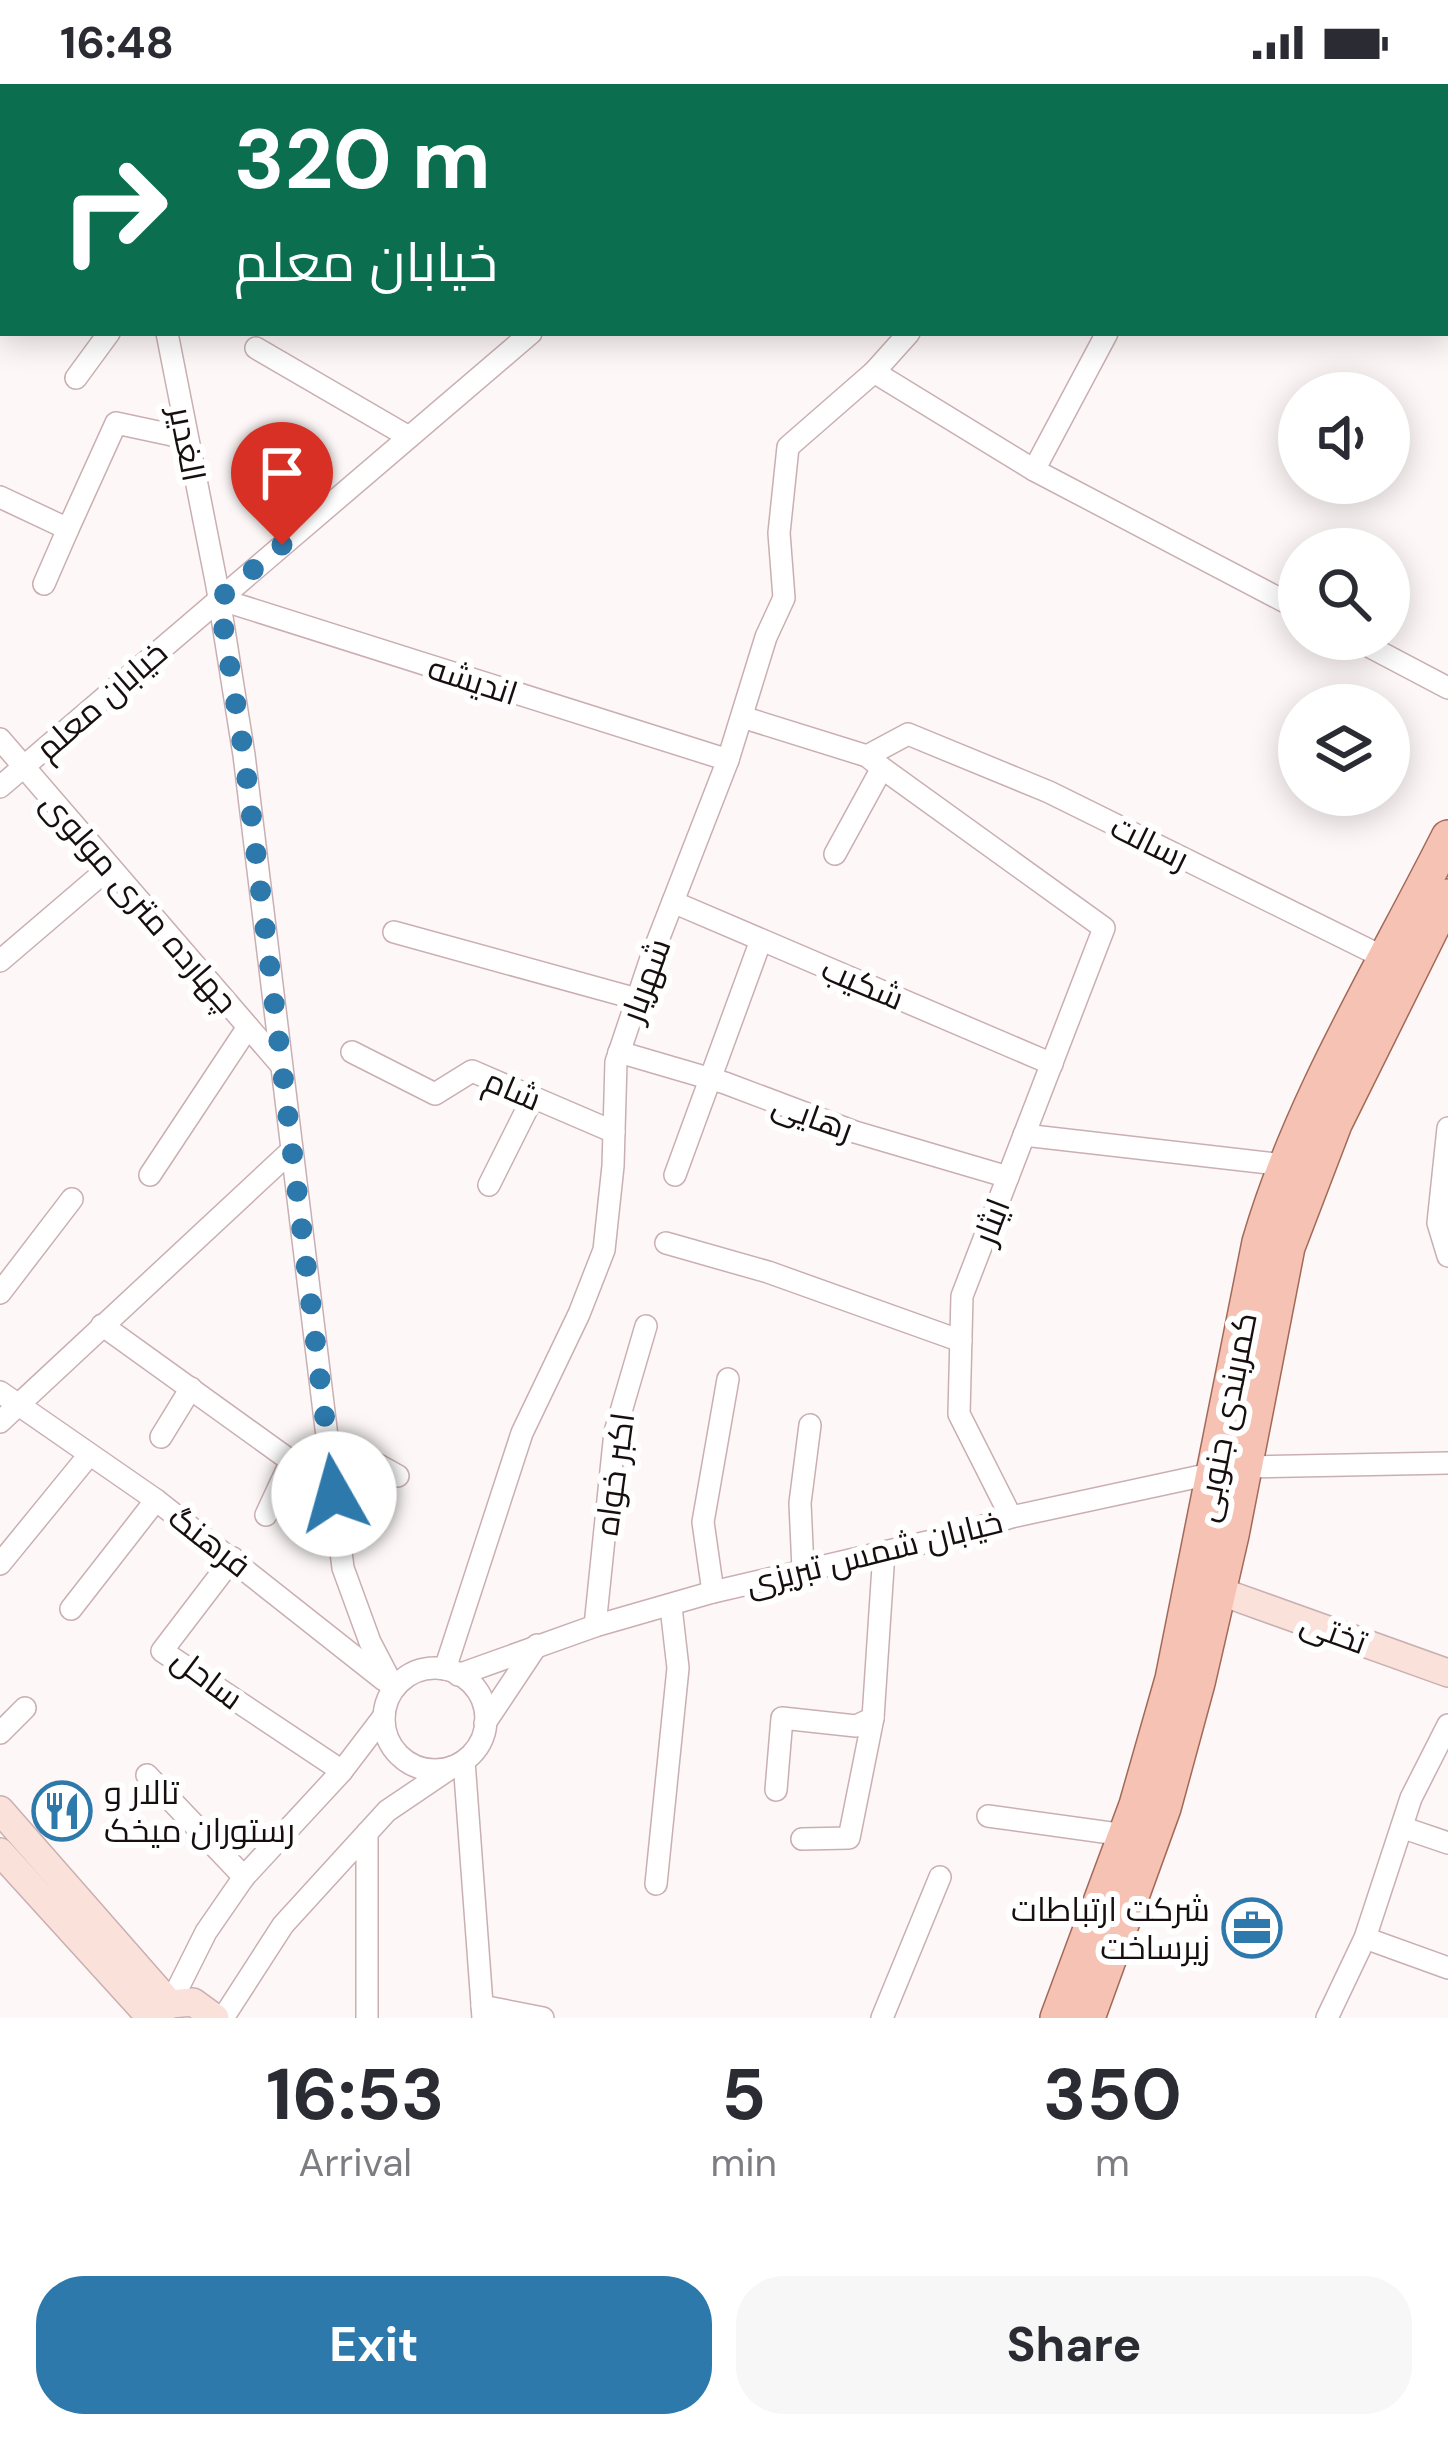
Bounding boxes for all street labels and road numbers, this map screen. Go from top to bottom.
street label: الغدیر [159,401,216,485]
street label: خیابان معلم [26,631,177,770]
street label: اندیشه [423,646,523,715]
street label: چهارده متری مولوی [32,783,248,1022]
street label: رسالت [1104,805,1196,880]
street label: شهریار [610,932,680,1030]
street label: شکیب [815,947,911,1020]
street label: شام [477,1058,548,1121]
street label: رهایی [767,1082,859,1151]
street label: ایثار [962,1192,1020,1252]
street label: کمربندی جنوبی [1184,1309,1267,1525]
street label: اکبر خواه [585,1410,644,1538]
street label: فرهنگ [160,1496,260,1587]
street label: خیابان شمس تبریزی [741,1500,1007,1605]
street label: تختی [1295,1601,1373,1664]
street label: ساحل [163,1638,252,1719]

